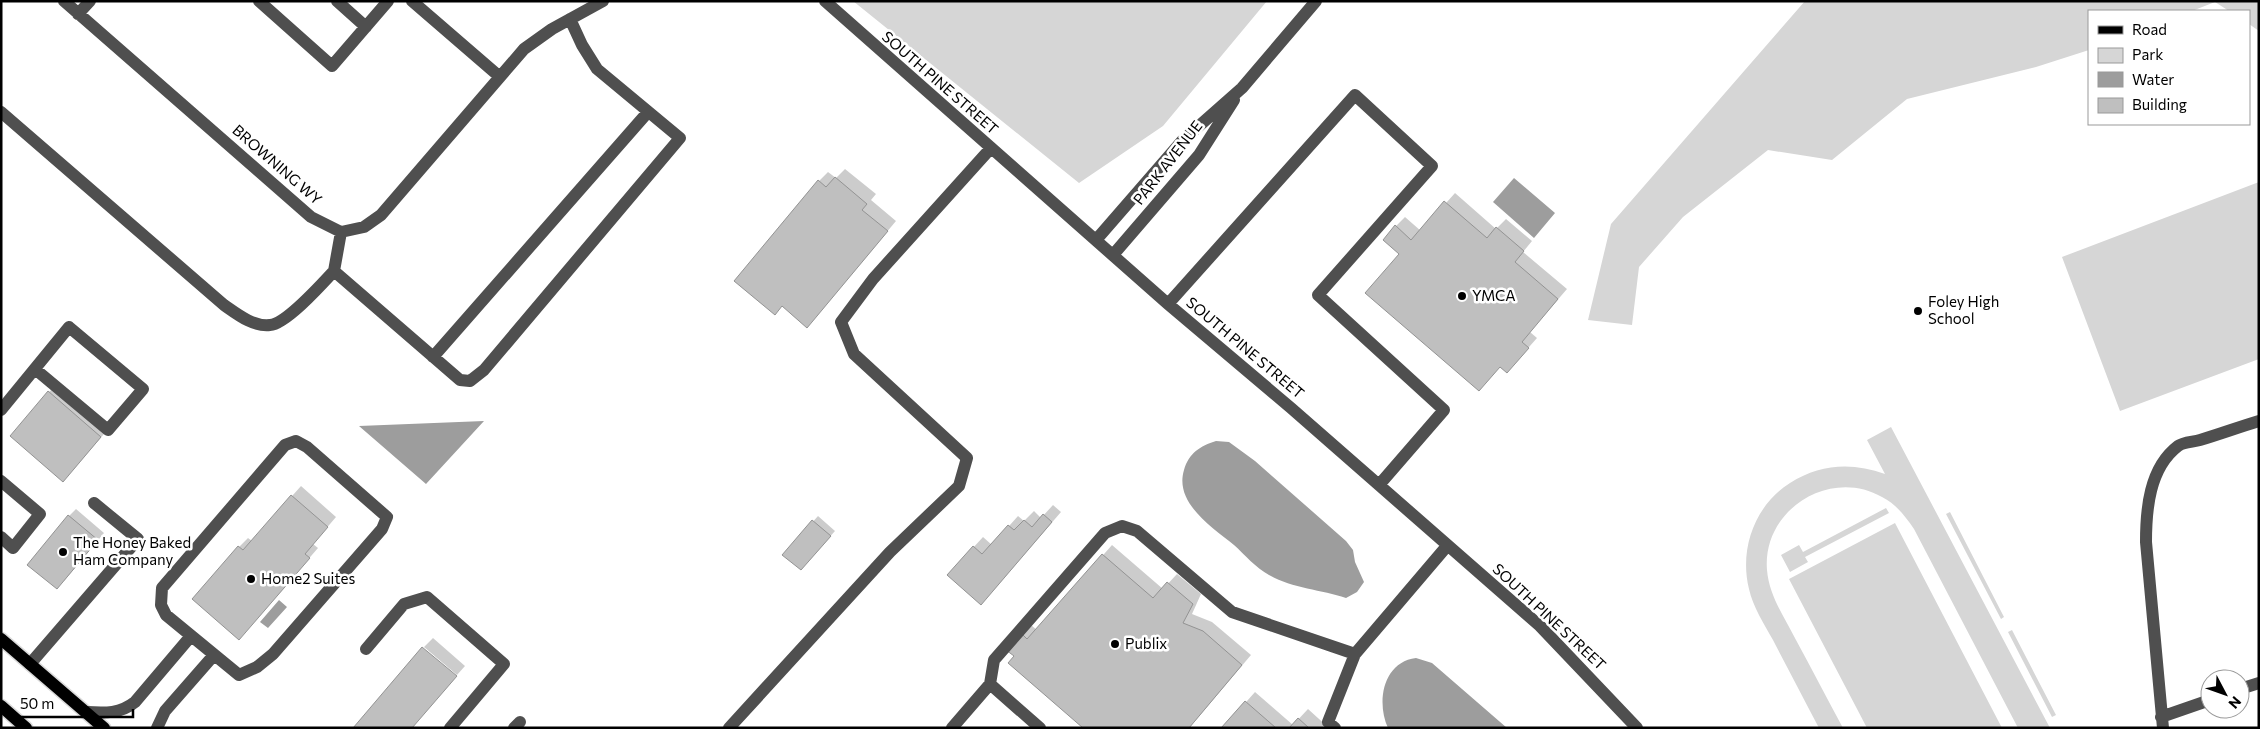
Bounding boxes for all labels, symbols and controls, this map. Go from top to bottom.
legend [2088,10,2250,125]
text: Road [2132,20,2167,38]
street label: SOUTH PINE STREET [879,27,1003,138]
text: Park [2132,45,2163,63]
text: Water [2132,70,2174,88]
text: Building [2132,95,2187,113]
street label: PARK AVENUE [1129,117,1206,208]
street label: BROWNING WY [229,121,326,208]
place label: YMCA [1472,286,1516,304]
marker: YMCA [1456,290,1468,302]
place label: Foley High School [1928,292,1999,327]
street label: SOUTH PINE STREET [1183,293,1308,402]
marker: Foley High School [1912,305,1924,317]
place label: The Honey Baked Ham Company [73,533,191,568]
marker: The Honey Baked Ham Company [57,546,69,558]
street label: SOUTH PINE STREET [1489,559,1610,674]
place label: Home2 Suites [261,569,355,587]
marker: Home2 Suites [245,573,257,585]
place label: Publix [1125,634,1167,652]
marker: Publix [1109,638,1121,650]
north arrow [2200,669,2250,719]
scale bar [12,686,134,718]
text: N [2225,693,2245,712]
text: 50 m [20,694,54,712]

